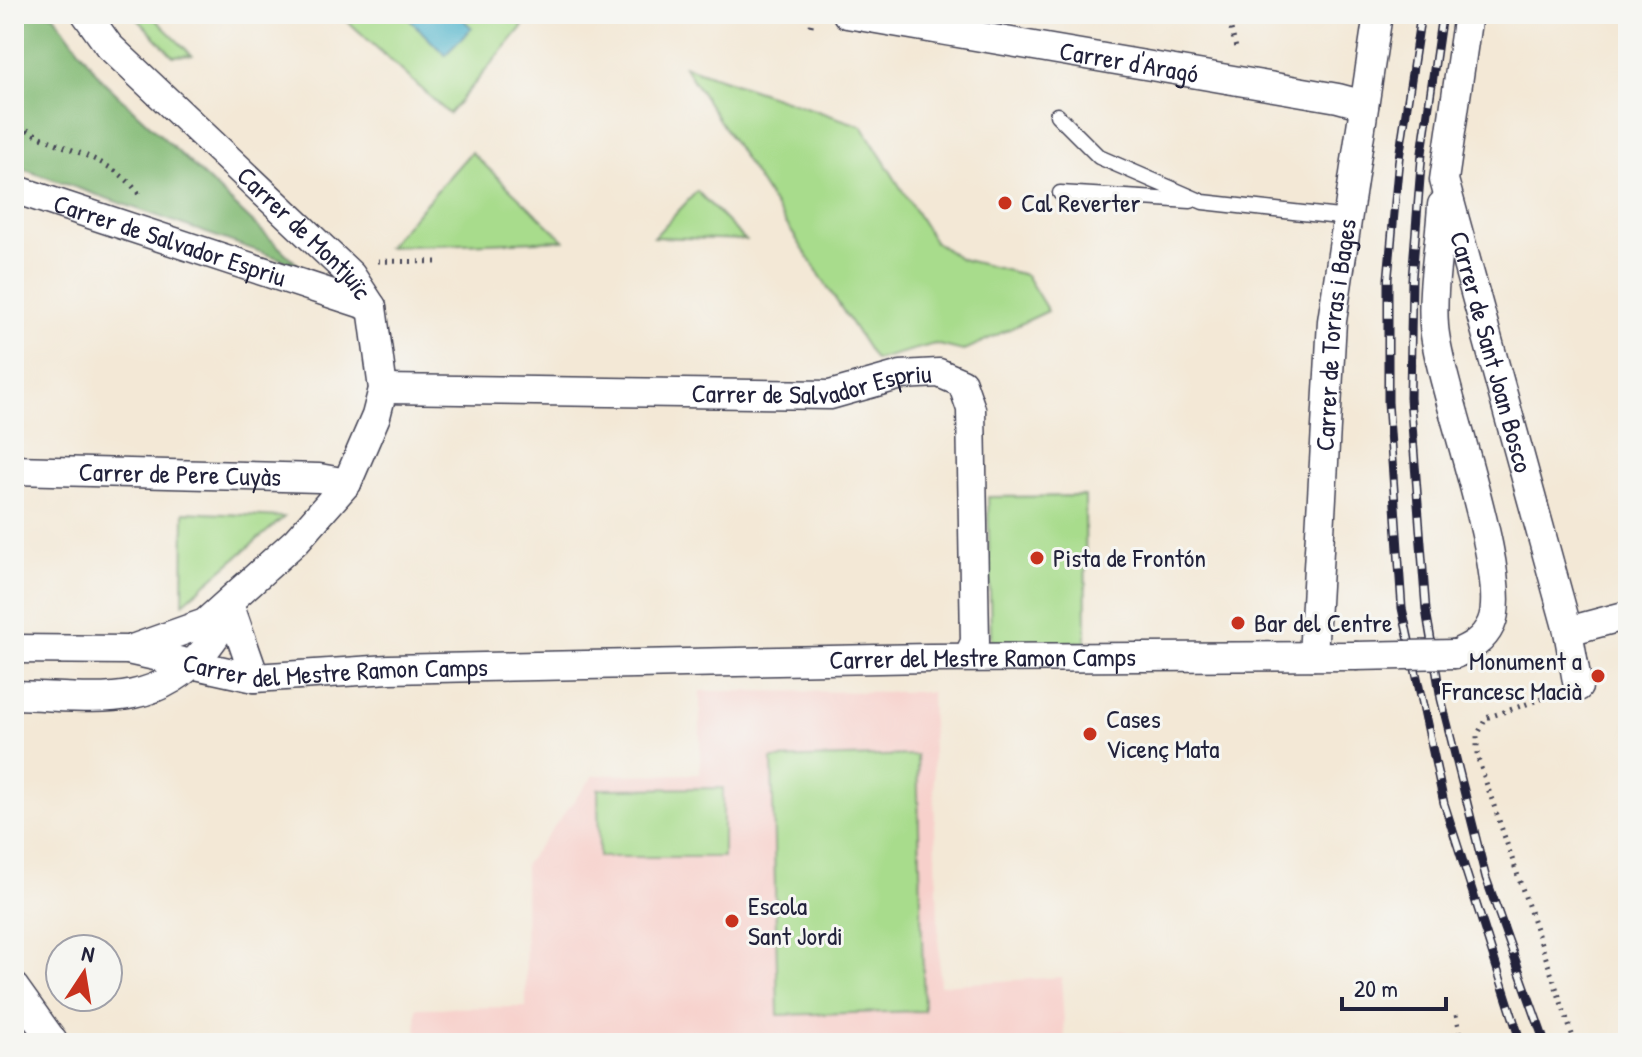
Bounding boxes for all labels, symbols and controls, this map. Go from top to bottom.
street label: Carrer d'Aragó [1057,33,1201,91]
street label: Carrer de Montjuïc [230,158,380,306]
street label: Carrer de Salvador Espriu [49,185,291,294]
place label: Cal Reverter [1021,185,1141,220]
marker: Cal Reverter [996,194,1014,212]
street label: Carrer de Torras i Bages [1307,216,1364,452]
street label: Carrer de Sant Joan Bosco [1442,227,1542,476]
street label: Carrer de Salvador Espriu [691,355,932,412]
street label: Carrer de Pere Cuyàs [78,454,282,494]
place label: Pista de Frontón [1053,540,1206,575]
marker: Pista de Frontón [1028,549,1046,567]
place label: Bar del Centre [1254,605,1392,640]
marker: Bar del Centre [1229,614,1247,632]
street label: Carrer del Mestre Ramon Camps [829,639,1136,677]
place label: Monument a Francesc Macià [1441,643,1582,708]
street label: Carrer del Mestre Ramon Camps [180,645,488,695]
marker: Monument a Francesc Macià [1589,667,1607,685]
place label: Cases Vicenç Mata [1106,701,1220,766]
marker: Cases Vicenç Mata [1081,725,1099,743]
place label: Escola Sant Jordi [748,888,843,953]
marker: Escola Sant Jordi [723,912,741,930]
north arrow [44,933,124,1013]
text: N [79,938,97,969]
scale bar [1342,961,1446,1011]
text: 20 m [1354,972,1398,1004]

